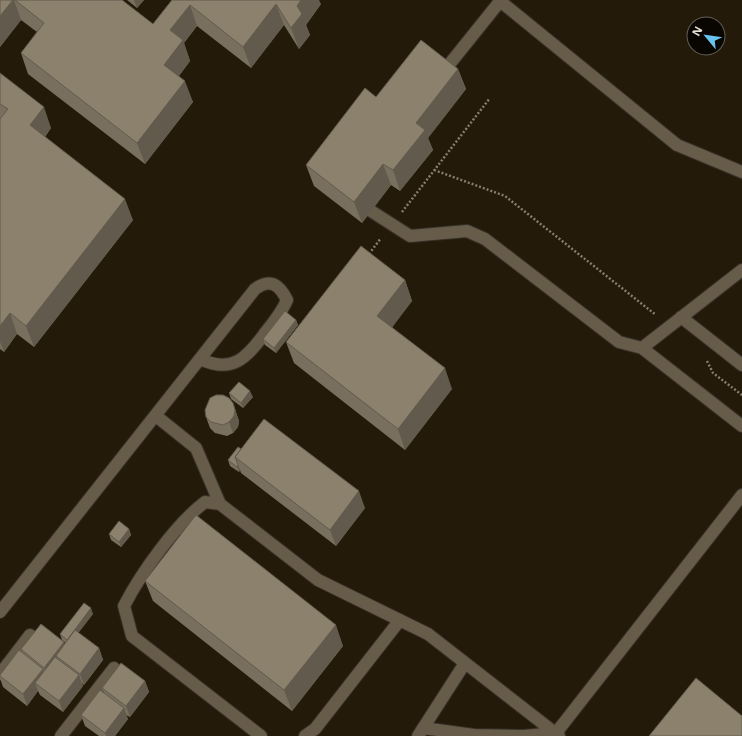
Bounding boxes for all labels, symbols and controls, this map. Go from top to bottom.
north arrow [686,16,726,56]
text: N [688,23,706,38]

